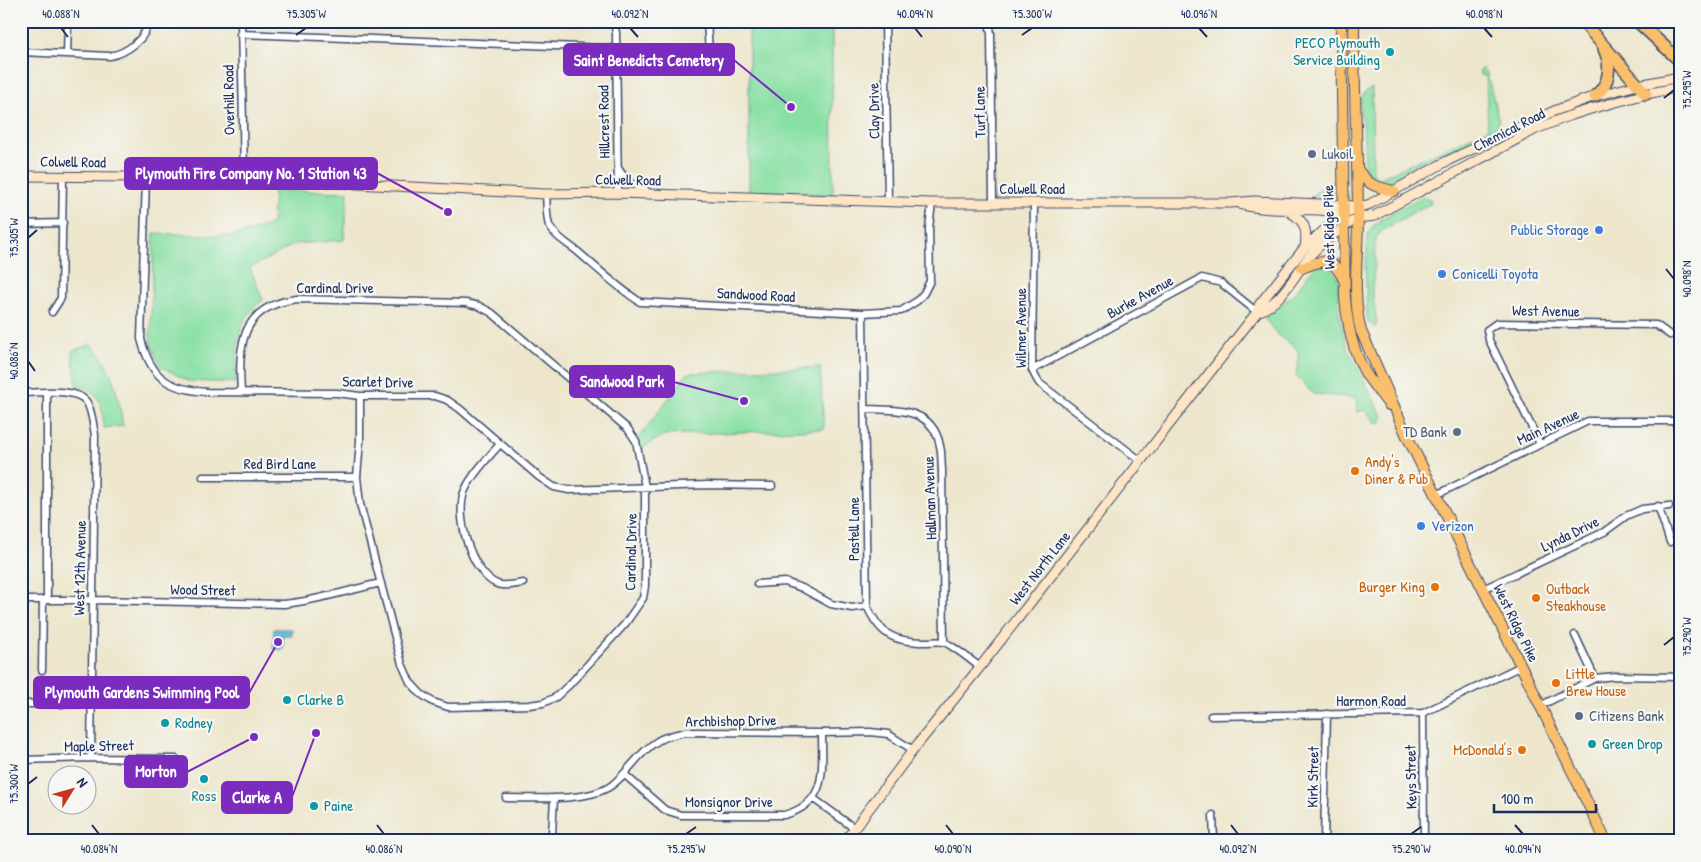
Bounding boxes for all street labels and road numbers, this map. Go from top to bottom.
street label: Overhill Road [217,65,240,135]
street label: Clay Drive [863,83,884,139]
street label: Hillcrest Road [592,85,615,159]
street label: Turf Lane [969,86,990,138]
street label: Chemical Road [1469,102,1548,157]
street label: Colwell Road [40,150,106,173]
street label: Colwell Road [595,168,661,191]
street label: Colwell Road [999,178,1065,199]
street label: West Ridge Pike [1317,185,1340,269]
street label: Burke Avenue [1103,270,1177,323]
street label: Cardinal Drive [296,277,374,298]
street label: Sandwood Road [716,282,796,307]
street label: Wilmer Avenue [1010,288,1031,368]
street label: West Avenue [1512,299,1580,322]
street label: Scarlet Drive [342,370,414,393]
street label: Main Avenue [1513,403,1582,450]
street label: Red Bird Lane [244,453,316,474]
street label: Hallman Avenue [918,456,941,540]
street label: Pastell Lane [843,497,864,561]
street label: Lynda Drive [1537,510,1602,557]
street label: Cardinal Drive [619,513,642,591]
street label: West 12th Avenue [68,520,91,616]
street label: West North Lane [1004,526,1075,609]
street label: Wood Street [170,578,237,601]
street label: West Ridge Pike [1488,580,1544,665]
street label: Harmon Road [1336,690,1406,711]
street label: Archbishop Drive [685,709,777,732]
street label: Maple Street [64,734,135,757]
street label: Keys Street [1399,744,1422,809]
street label: Kirk Street [1301,745,1324,808]
street label: Monsignor Drive [685,791,773,812]

